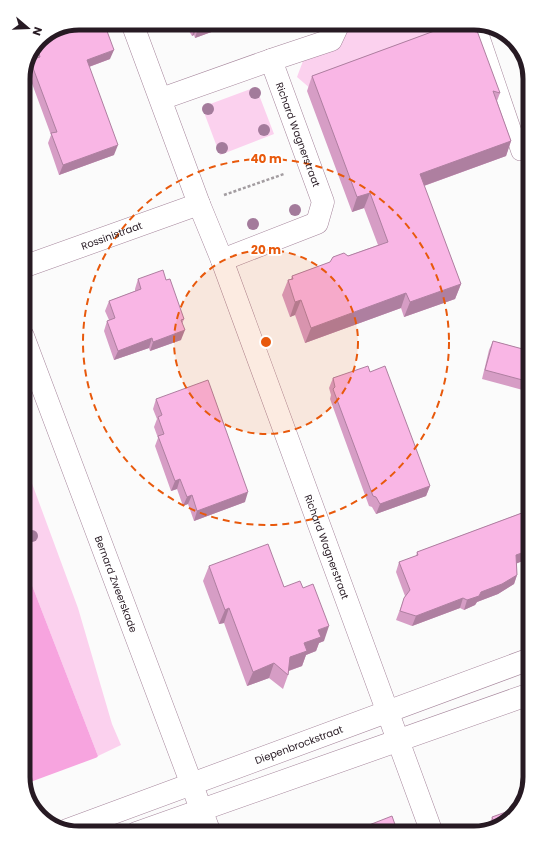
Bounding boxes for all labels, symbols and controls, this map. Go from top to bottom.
north arrow [8,8,48,48]
text: N [29,25,46,38]
street label: Richard Wagnerstraat [272,80,324,189]
text: 40 m [250,150,282,167]
street label: Rossinistraat [79,217,145,253]
text: 20 m [251,241,281,258]
centre of rings [259,335,273,349]
street label: Richard Wagnerstraat [301,492,353,602]
street label: Bernard Zweerskade [91,534,141,635]
street label: Diepenbrockstraat [252,721,345,768]

